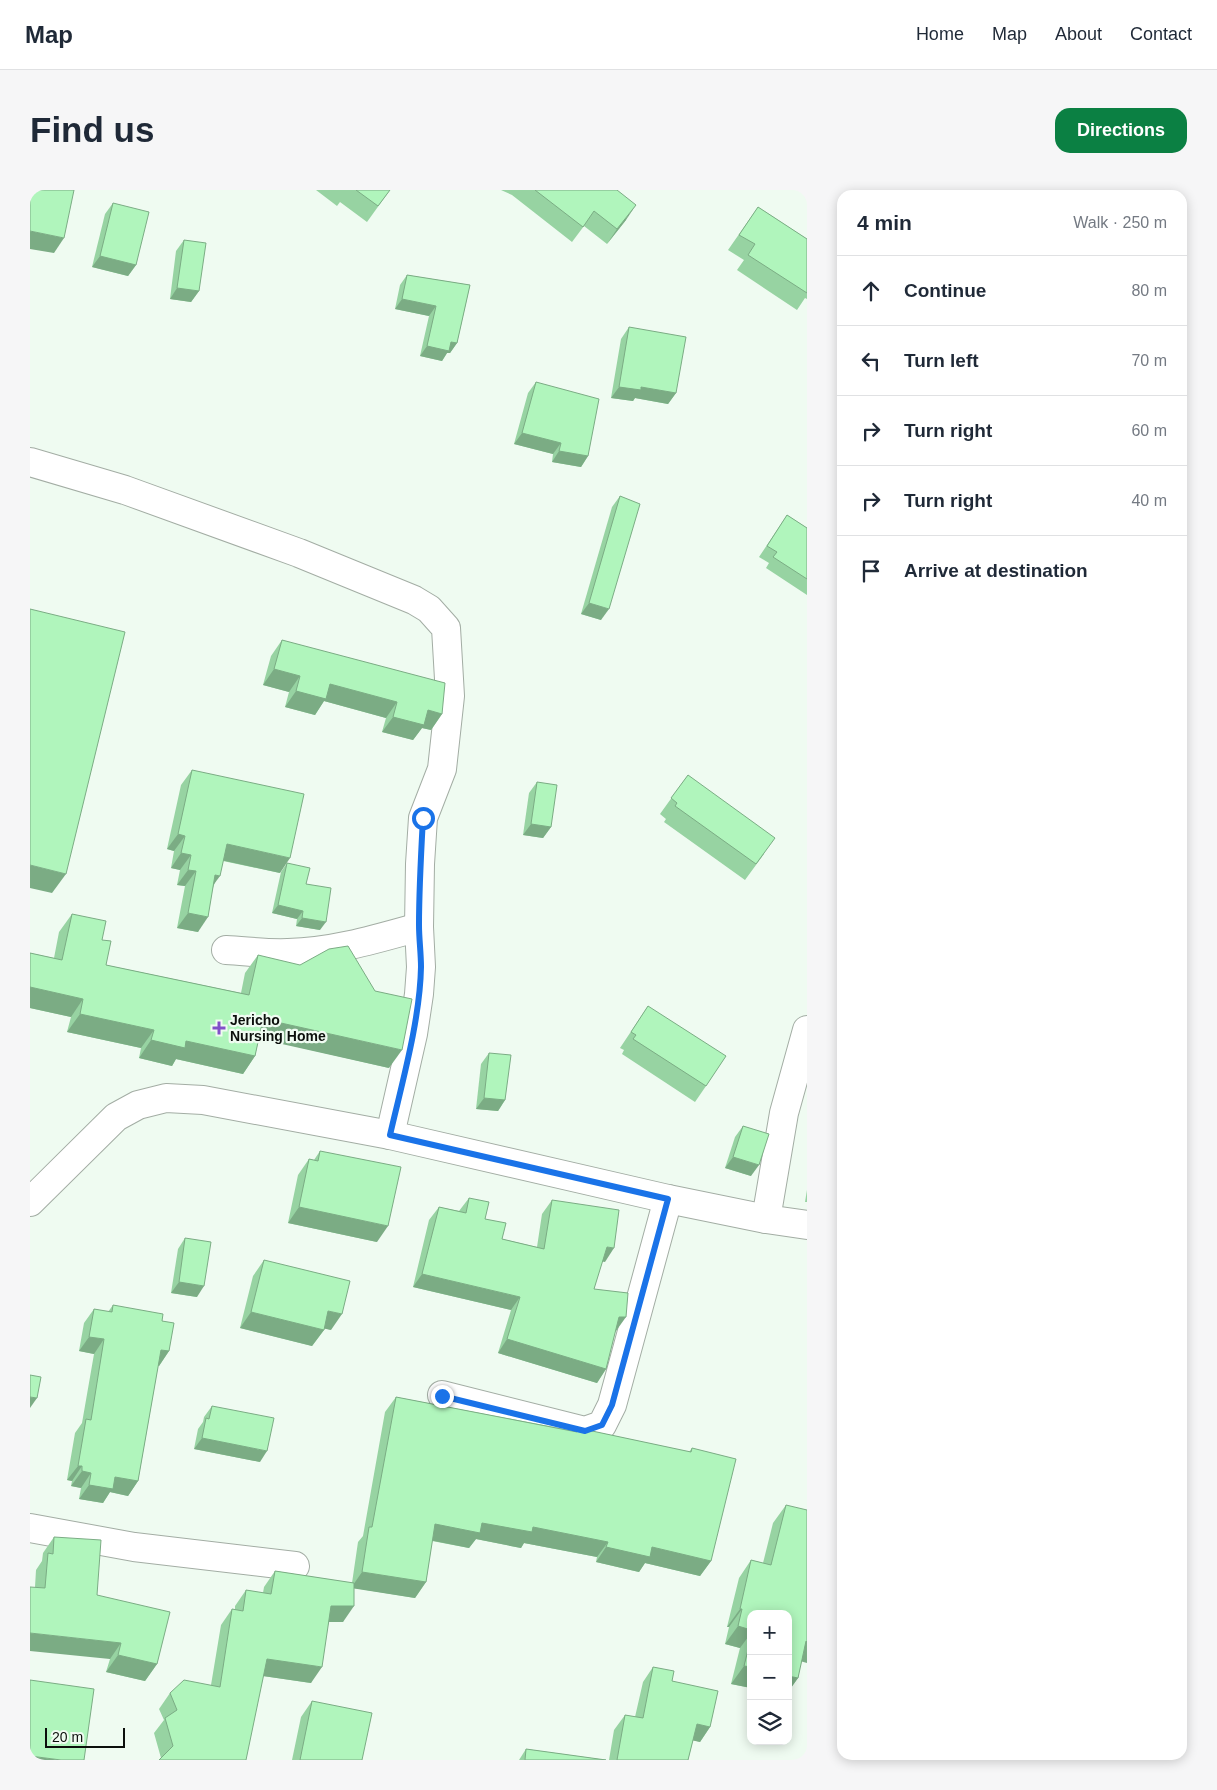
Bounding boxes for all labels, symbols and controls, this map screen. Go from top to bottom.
text: Map [25,21,73,48]
text: Home [916,24,964,44]
text: Map [992,24,1027,44]
text: About [1055,24,1102,44]
text: Contact [1130,24,1192,44]
button: Directions [1055,108,1187,153]
text: Find us [30,110,154,149]
text: 4 min [857,211,912,234]
text: Walk · 250 m [1073,214,1167,231]
icon: ahead [857,277,885,305]
text: Continue [904,280,986,301]
text: 80 m [1131,282,1167,299]
icon: left [857,347,885,375]
text: Turn left [904,350,979,371]
text: 70 m [1131,352,1167,369]
icon: right [857,417,885,445]
text: Turn right [904,420,992,441]
text: 60 m [1131,422,1167,439]
icon: right [857,487,885,515]
text: Turn right [904,490,992,511]
text: 40 m [1131,492,1167,509]
icon: arrive [857,557,885,585]
text: Arrive at destination [904,560,1088,581]
route start [412,807,435,830]
place label: Jericho Nursing Home [230,1012,326,1044]
marker: Jericho Nursing Home [212,1021,226,1035]
route end [431,1385,454,1408]
map controls [747,1610,792,1745]
button: + [747,1610,792,1655]
button: − [747,1655,792,1700]
button: layers [747,1700,792,1745]
scale bar [45,1725,125,1748]
text: 20 m [52,1729,83,1745]

